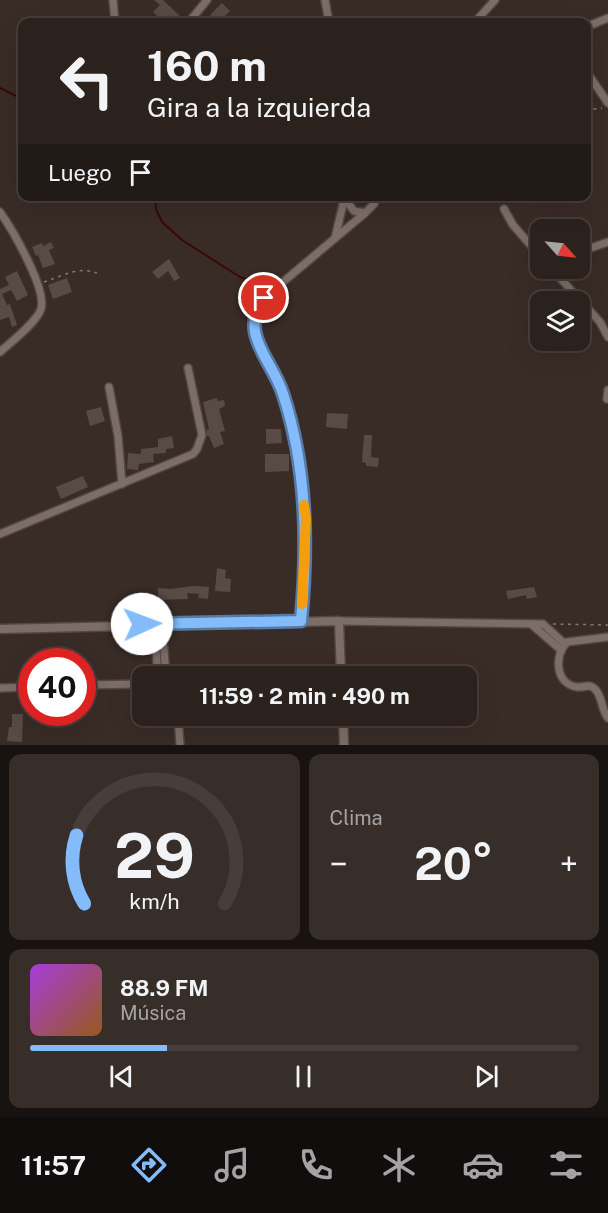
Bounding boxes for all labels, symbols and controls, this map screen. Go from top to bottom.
text: 160 m [147,41,267,90]
icon: left [48,42,126,120]
text: Gira a la izquierda [147,91,371,123]
icon: arrive [124,156,157,189]
text: Luego [48,160,112,186]
north arrow [530,219,590,279]
map controls [530,219,590,351]
pin [238,272,289,323]
icon: arrive [247,281,280,314]
button: layers [530,291,590,351]
position arrow [110,592,174,656]
speed limit sign: 40 [18,648,96,726]
text: 11:59 · 2 min · 490 m [199,683,410,709]
text: Clima [330,806,383,830]
text: 29 [114,819,195,892]
text: 20° [414,837,493,890]
text: − [330,845,348,883]
text: + [560,845,578,883]
text: km/h [129,889,179,914]
text: 88.9 FM [120,975,209,1001]
text: Música [120,1001,186,1025]
icon: previous [105,1060,138,1093]
icon: pause [287,1060,320,1093]
icon: next [470,1060,503,1093]
icon: directions [128,1144,170,1186]
icon: music [211,1144,253,1186]
icon: phone [295,1144,337,1186]
icon: climate [378,1144,420,1186]
icon: car [462,1144,504,1186]
icon: filters [545,1144,587,1186]
text: 11:57 [21,1149,86,1181]

